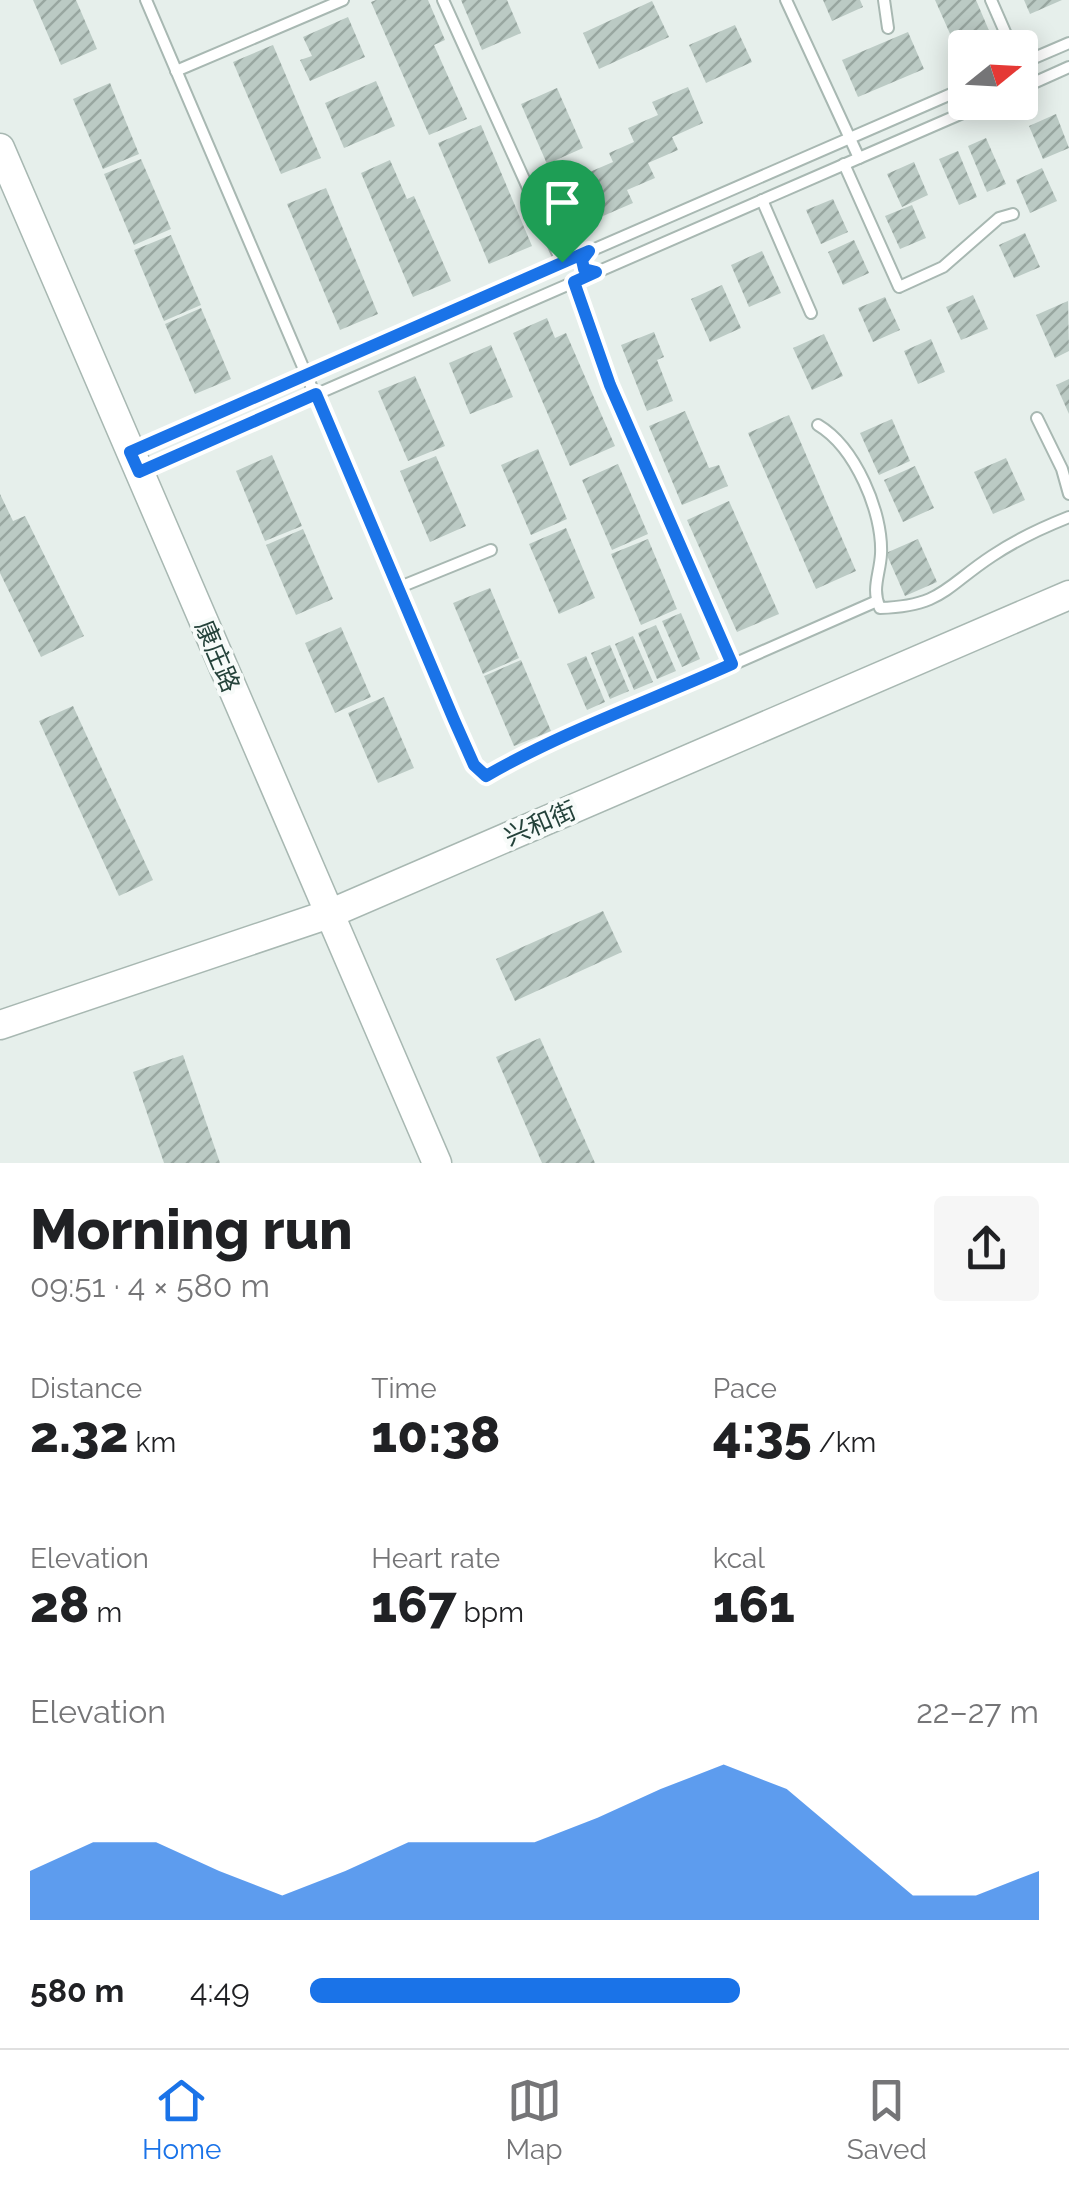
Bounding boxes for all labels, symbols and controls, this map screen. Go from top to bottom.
north arrow [948,30,1038,120]
map controls [948,30,1038,120]
pin [520,160,605,263]
icon: arrive [535,175,590,230]
street label: 康庄路 [190,616,246,696]
street label: 兴和街 [500,795,580,851]
button: share [934,1196,1039,1301]
text: Morning run [30,1197,353,1262]
text: 09:51 · 4 × 580 m [30,1267,270,1304]
text: Distance [30,1372,142,1405]
text: Time [371,1372,437,1405]
text: Pace [713,1372,777,1405]
text: 2.32 [30,1405,128,1464]
text: 10:38 [371,1405,500,1464]
text: 4:35 [713,1405,812,1464]
text: km [128,1426,176,1459]
text: /km [812,1426,876,1459]
text: Elevation [30,1542,149,1575]
text: Heart rate [371,1542,500,1575]
text: kcal [713,1542,765,1575]
text: 28 [30,1575,89,1634]
text: 167 [371,1575,456,1634]
text: 161 [713,1575,795,1634]
text: m [89,1596,122,1629]
text: bpm [456,1596,524,1629]
text: Elevation [30,1693,166,1730]
text: 22–27 m [916,1693,1039,1730]
text: 580 m [30,1972,124,2009]
text: 4:49 [190,1972,250,2009]
tab: Home [142,2073,221,2166]
tab: Map [506,2073,563,2166]
tab: Saved [847,2073,927,2166]

